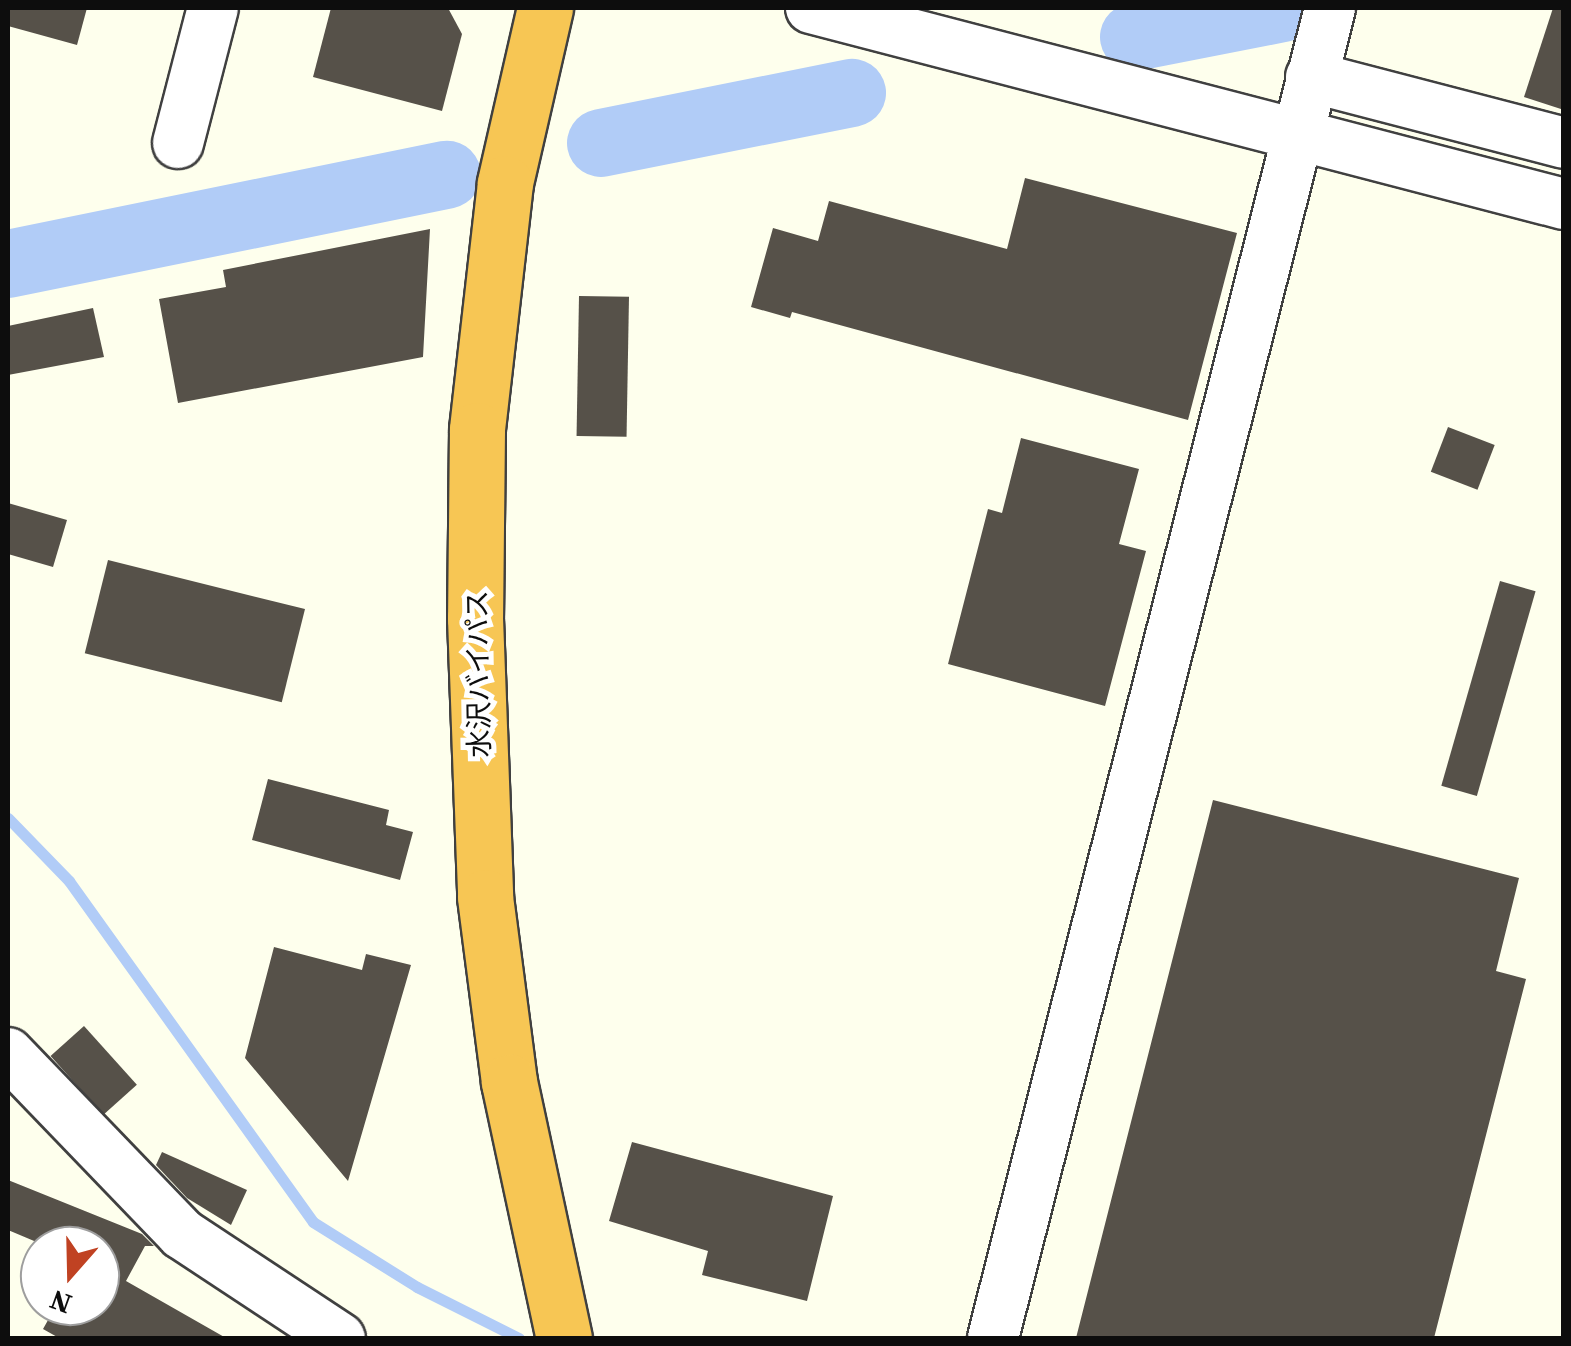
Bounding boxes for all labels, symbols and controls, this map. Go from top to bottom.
street label: 水沢バイパス [460,590,496,758]
north arrow [20,1226,120,1326]
text: N [44,1281,77,1324]

